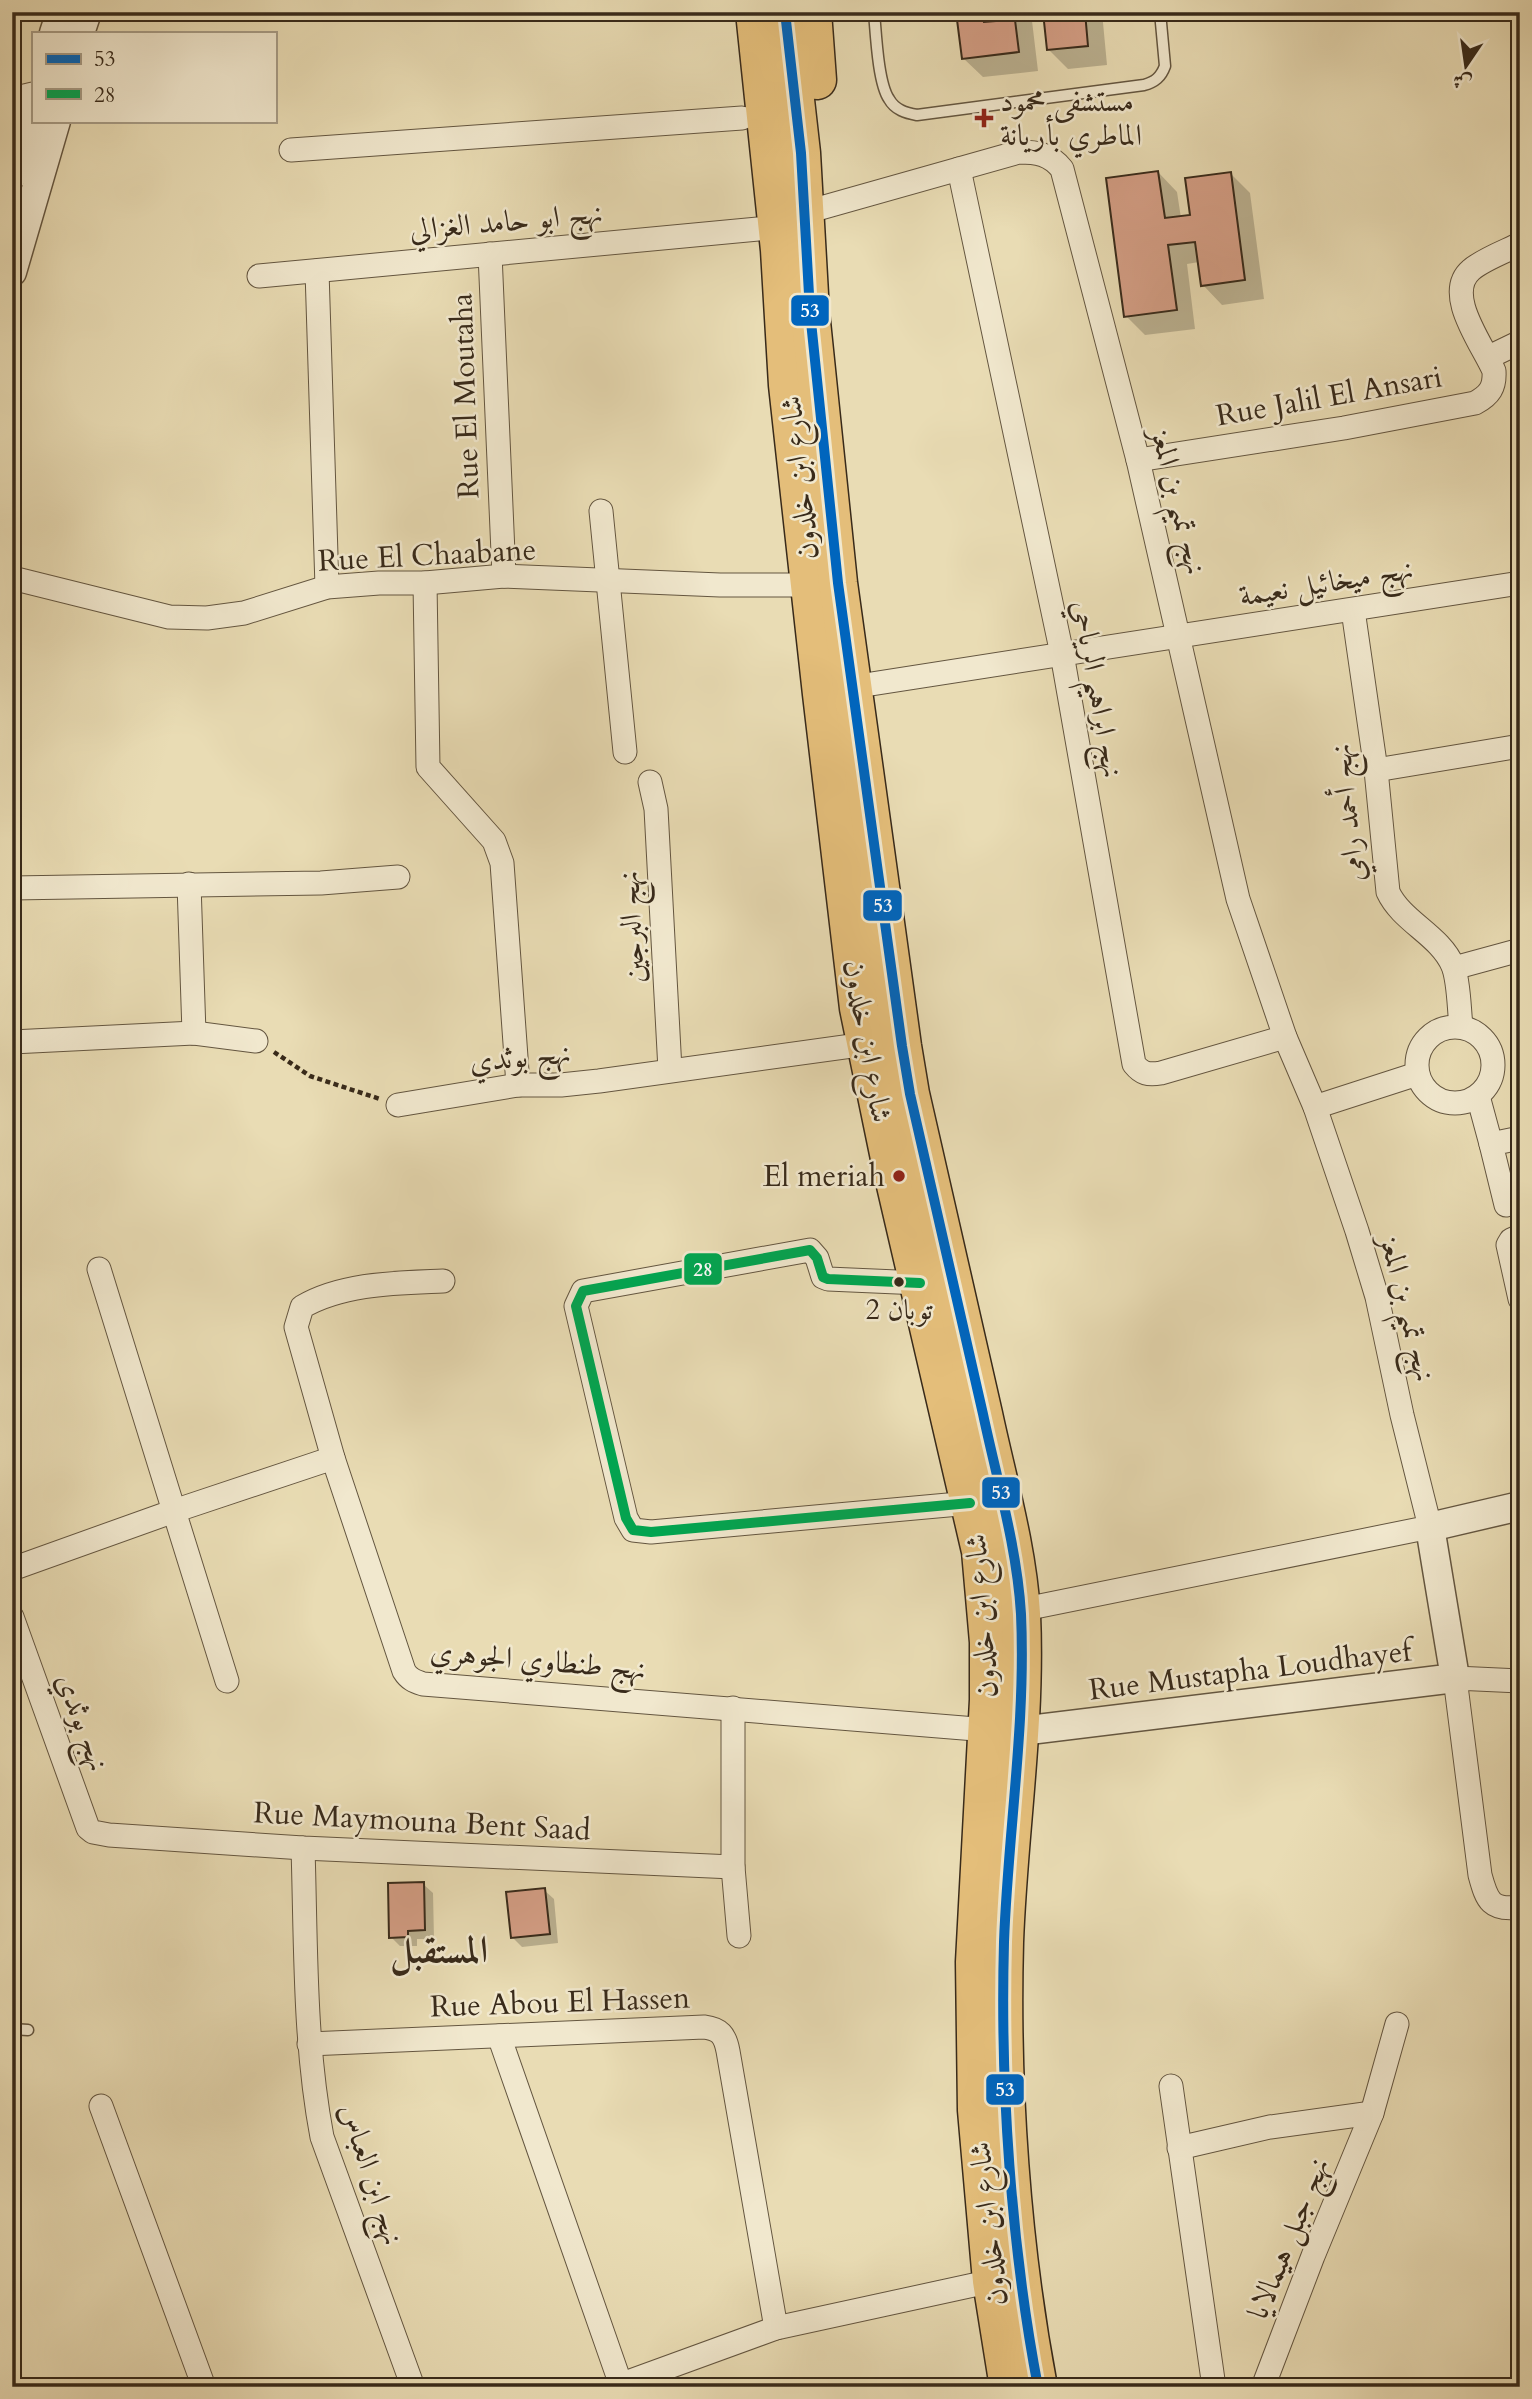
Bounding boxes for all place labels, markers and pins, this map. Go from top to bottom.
place label: مستشفى محمود الماطري بأريانة [1000,81,1142,159]
marker: مستشفى محمود الماطري بأريانة [974,108,994,128]
place label: El meriah [763,1156,886,1197]
marker: El meriah [891,1168,907,1184]
marker: توبان 2 [892,1275,906,1289]
place label: توبان 2 [866,1291,933,1329]

